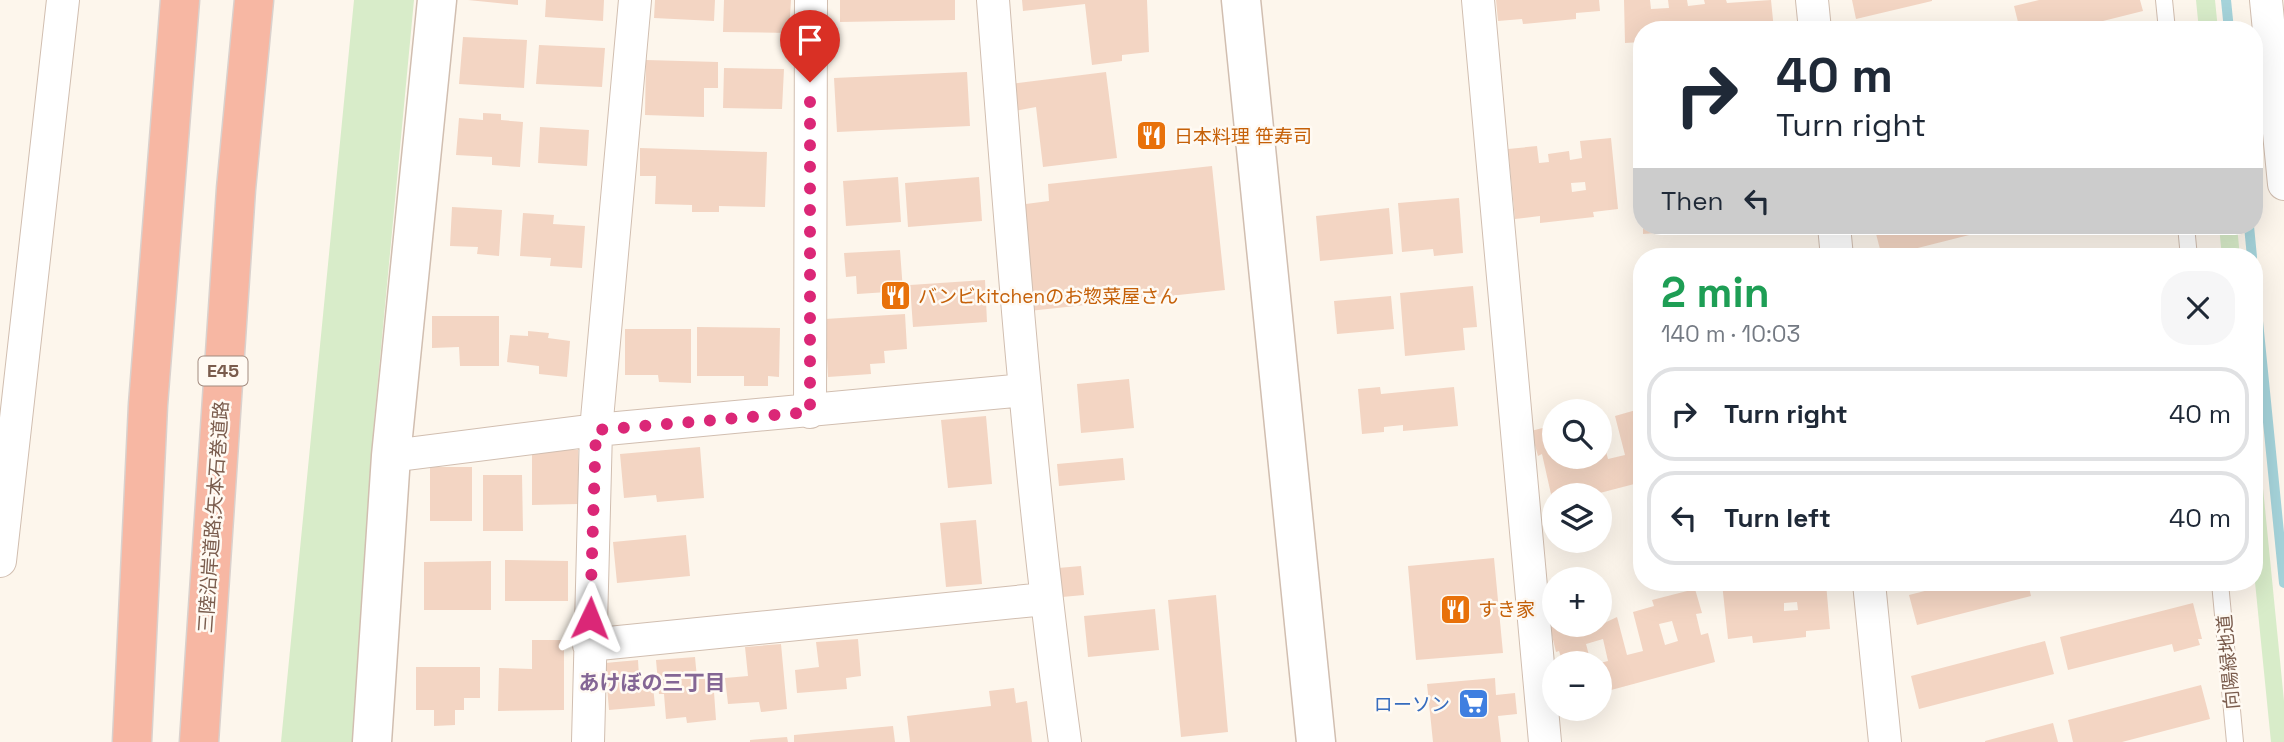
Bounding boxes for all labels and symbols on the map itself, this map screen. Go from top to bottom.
pin [780,10,840,82]
restaurant icon: 日本料理 笹寿司 [1134,119,1168,153]
place label: 日本料理 笹寿司 [1174,124,1312,149]
restaurant icon: バンビkitchenのお惣菜屋さん [878,279,912,313]
place label: バンビkitchenのお惣菜屋さん [918,284,1178,309]
road number: E45 [198,356,248,386]
street label: 三陸沿岸道路;矢本石巻道路 [193,400,234,634]
position arrow [553,581,627,655]
restaurant icon: すき家 [1438,592,1472,626]
place label: すき家 [1478,597,1535,622]
street label: 向陽緑地道 [2212,614,2245,710]
district label: あけぼの三丁目 [579,669,726,696]
supermarket icon: ローソン [1456,687,1490,721]
place label: ローソン [1374,692,1450,717]

